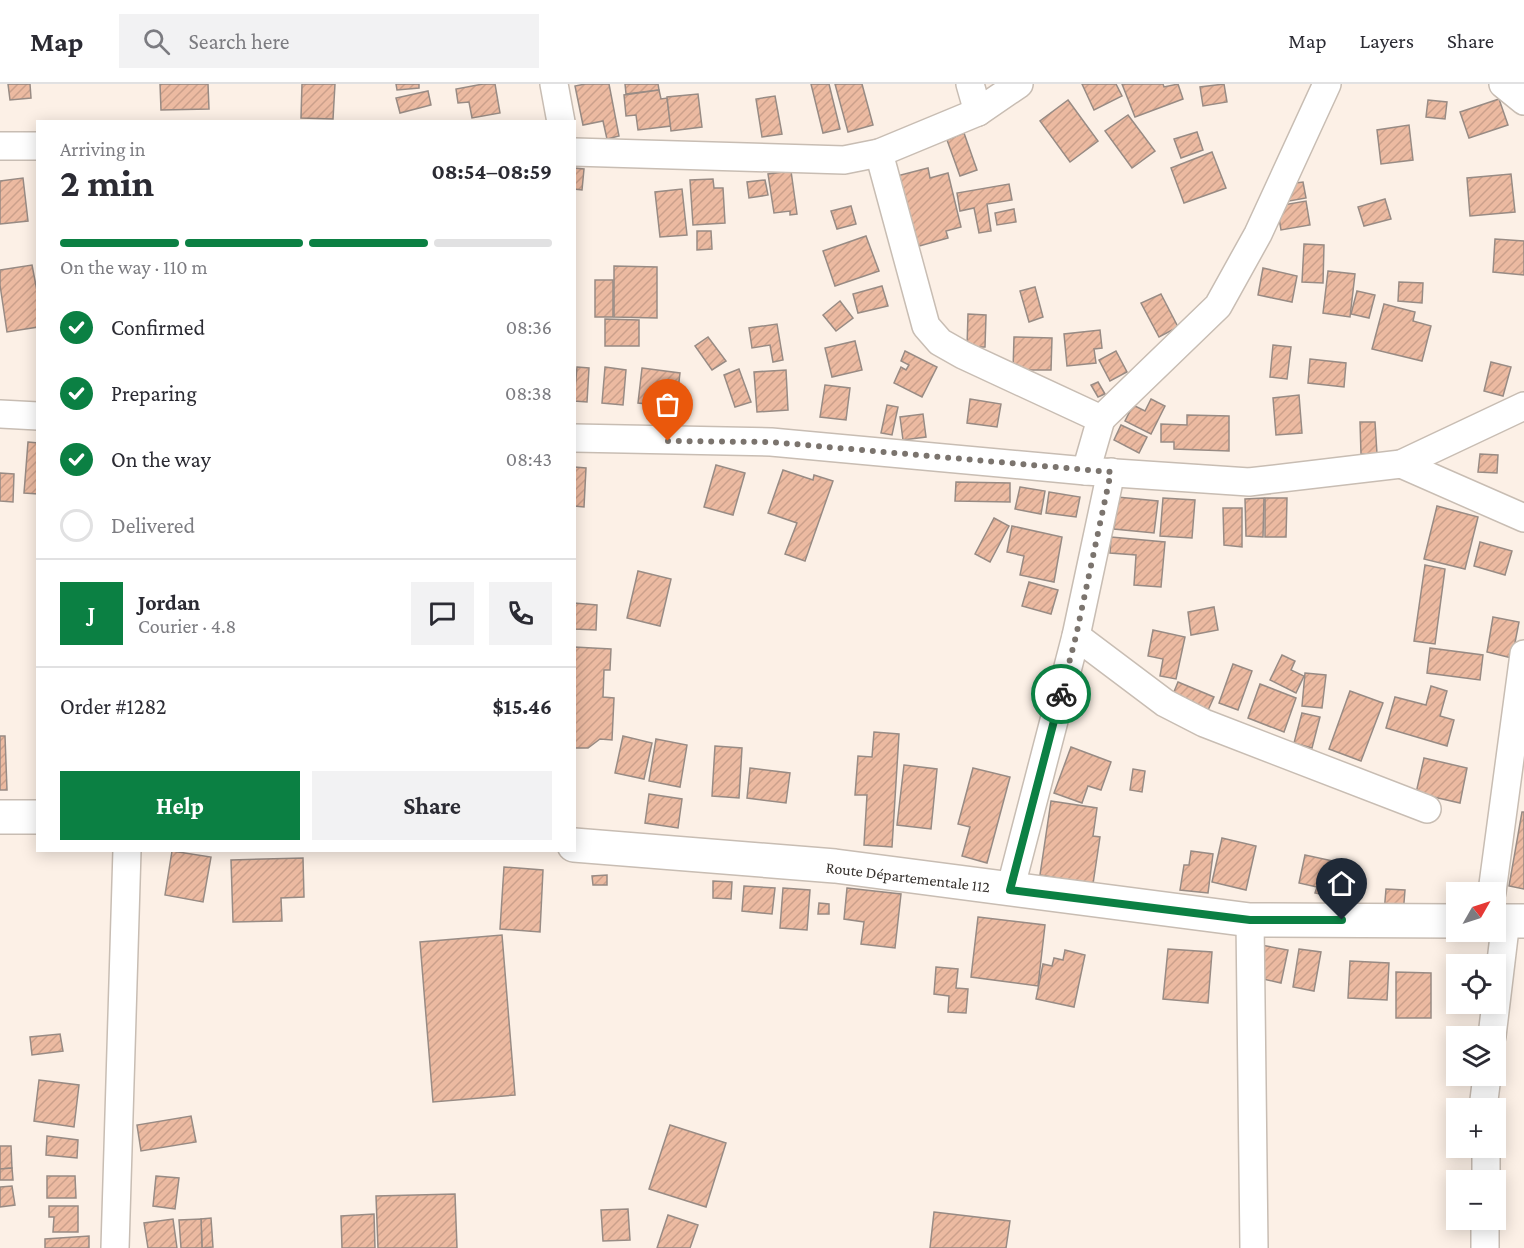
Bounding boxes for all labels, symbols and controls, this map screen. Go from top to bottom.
search box [119,14,539,68]
icon: search [140,25,173,58]
text: Map [30,26,83,57]
text: Search here [188,29,289,54]
text: Map [1288,29,1327,53]
text: Layers [1360,29,1414,53]
text: Share [1447,29,1494,53]
text: Arriving in [60,138,145,160]
text: 08:54–08:59 [431,159,552,184]
text: 2 min [60,161,154,204]
text: On the way · 110 m [60,256,207,278]
icon: check [60,311,93,344]
text: Confirmed [111,315,205,340]
text: 08:36 [506,316,552,338]
icon: check [60,377,93,410]
pin [642,379,693,441]
text: Preparing [111,381,197,406]
text: 08:38 [505,382,552,404]
icon: bag [651,388,684,421]
icon: check [60,443,93,476]
text: On the way [111,447,211,472]
text: 08:43 [506,448,552,470]
text: Delivered [111,513,195,538]
button: chat [411,582,474,645]
button: phone [489,582,552,645]
text: Jordan [138,590,200,615]
text: J [88,601,95,626]
text: Courier · 4.8 [138,615,236,637]
courier [1031,664,1091,724]
icon: bike [1045,678,1078,711]
text: Order #1282 [60,694,167,719]
text: $15.46 [492,694,552,719]
button: Help [60,771,300,840]
button: Share [312,771,552,840]
street label: Route Départementale 112 [825,858,991,897]
pin [1316,858,1367,920]
icon: home [1325,867,1358,900]
north arrow [1446,882,1506,942]
map controls [1446,882,1506,1230]
button: locate [1446,954,1506,1014]
button: layers [1446,1026,1506,1086]
button: + [1446,1098,1506,1158]
button: − [1446,1170,1506,1230]

